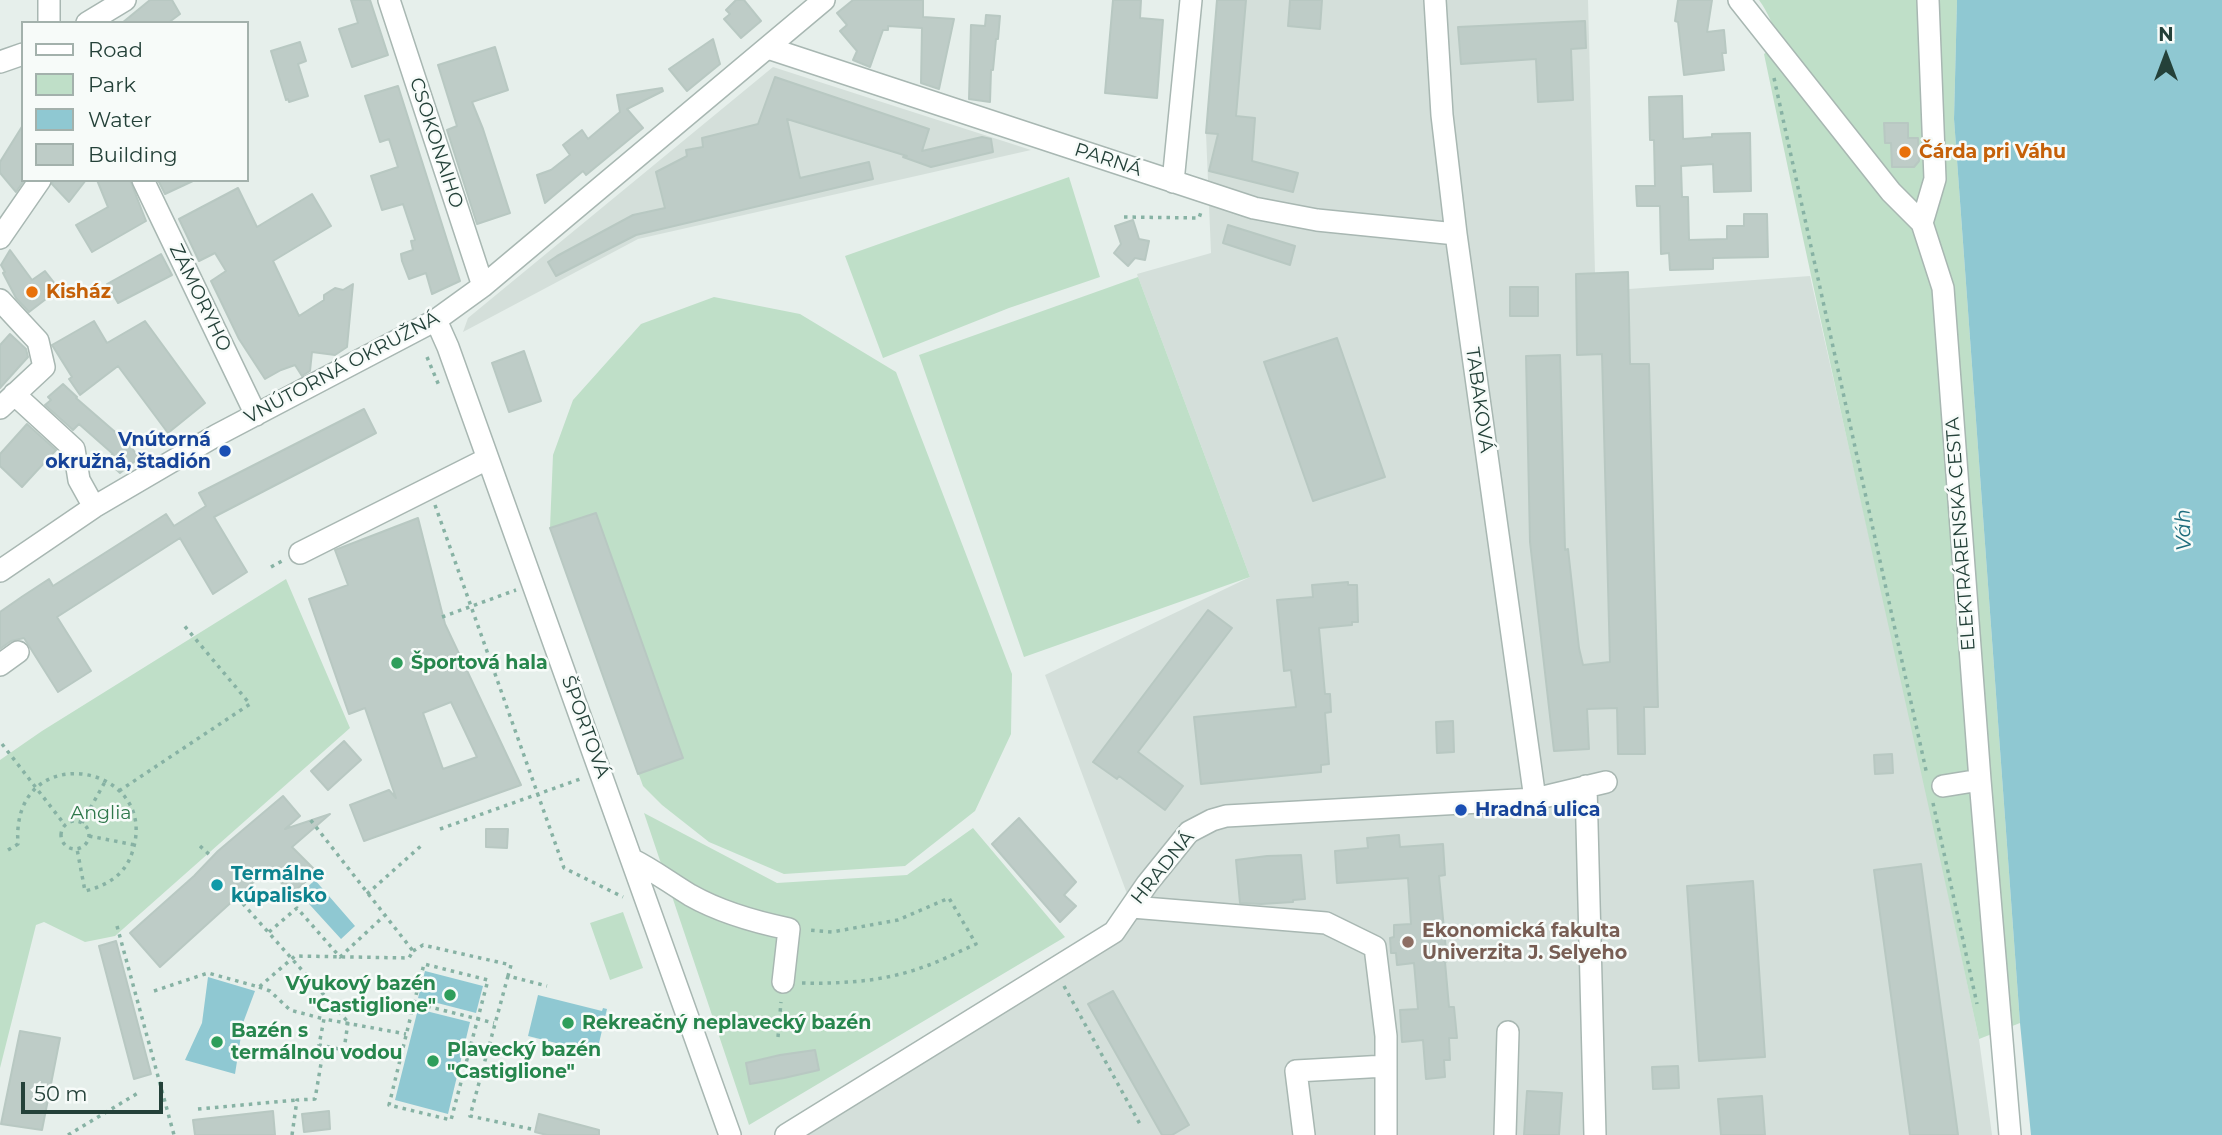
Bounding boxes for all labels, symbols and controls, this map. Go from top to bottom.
legend [21,21,248,182]
north arrow [2131,21,2201,91]
text: N [2158,23,2174,46]
text: Road [88,37,143,62]
text: Park [88,72,136,97]
street label: CSOKONAIHO [404,75,468,211]
text: Water [88,107,152,132]
street label: PARNÁ [1072,138,1144,182]
place label: Čárda pri Váhu [1919,141,2066,163]
text: Building [88,142,178,167]
marker: Čárda pri Váhu [1897,144,1913,160]
street label: ZÁMORYHO [164,241,236,355]
place label: Kisház [46,281,111,303]
marker: Kisház [24,284,40,300]
street label: VNÚTORNÁ OKRUŽNÁ [241,307,443,429]
street label: TABAKOVÁ [1460,346,1498,454]
street label: ELEKTRÁRENSKÁ CESTA [1941,416,1981,652]
place label: Vnútorná okružná, štadión [45,429,211,473]
marker: Vnútorná okružná, štadión [217,443,233,459]
water label: Váh [2171,509,2197,551]
place label: Športová hala [411,652,548,674]
marker: Športová hala [389,655,405,671]
street label: ŠPORTOVÁ [556,673,614,781]
place label: Hradná ulica [1475,799,1600,821]
park label: Anglia [71,802,131,824]
marker: Hradná ulica [1453,802,1469,818]
street label: HRADNÁ [1127,827,1199,909]
place label: Termálne kúpalisko [231,863,327,907]
marker: Termálne kúpalisko [209,877,225,893]
place label: Ekonomická fakulta Univerzita J. Selyeho [1422,920,1627,964]
marker: Ekonomická fakulta Univerzita J. Selyeho [1400,934,1416,950]
place label: Výukový bazén "Castiglione" [285,973,436,1017]
marker: Výukový bazén "Castiglione" [442,987,458,1003]
place label: Rekreačný neplavecký bazén [582,1012,871,1034]
marker: Rekreačný neplavecký bazén [560,1015,576,1031]
place label: Bazén s termálnou vodou [231,1020,403,1064]
marker: Bazén s termálnou vodou [209,1034,225,1050]
place label: Plavecký bazén "Castiglione" [447,1039,601,1083]
marker: Plavecký bazén "Castiglione" [425,1053,441,1069]
scale bar [24,1068,166,1112]
text: 50 m [34,1081,88,1106]

